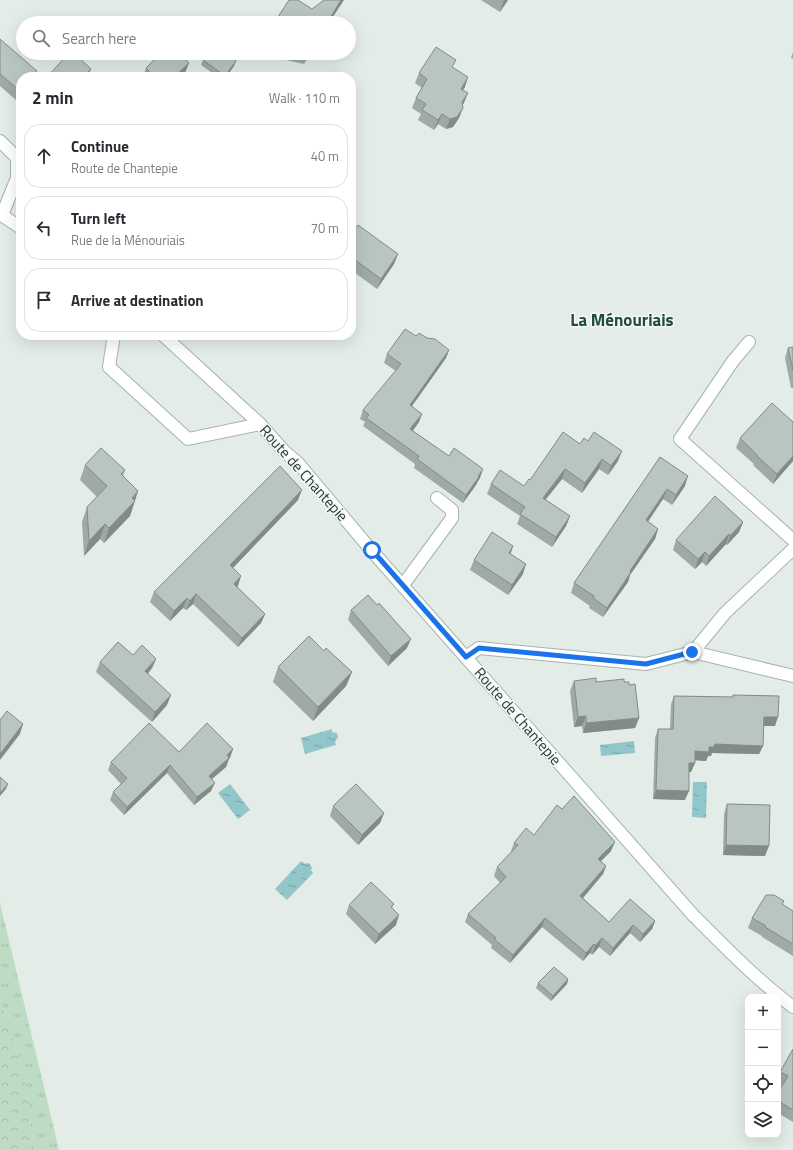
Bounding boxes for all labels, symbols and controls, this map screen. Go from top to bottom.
search box [16,16,356,60]
icon: search [30,27,52,49]
text: Search here [62,27,136,50]
text: 2 min [32,85,73,111]
text: Walk · 110 m [269,88,340,108]
text: Continue [71,135,129,158]
icon: ahead [33,145,55,167]
text: 40 m [311,146,339,166]
text: Route de Chantepie [71,158,178,178]
text: Turn left [71,207,126,230]
icon: left [33,217,55,239]
text: 70 m [311,218,339,238]
text: Rue de la Ménouriais [71,230,185,250]
icon: arrive [33,289,55,311]
text: Arrive at destination [71,289,204,312]
district label: La Ménouriais [570,307,674,333]
street label: Route de Chantepie [254,419,354,527]
route start [363,541,381,559]
route end [683,643,701,661]
street label: Route de Chantepie [469,662,567,770]
map controls [745,994,781,1138]
button: + [745,994,781,1030]
button: − [745,1030,781,1066]
button: locate [745,1066,781,1102]
button: layers [745,1102,781,1138]

